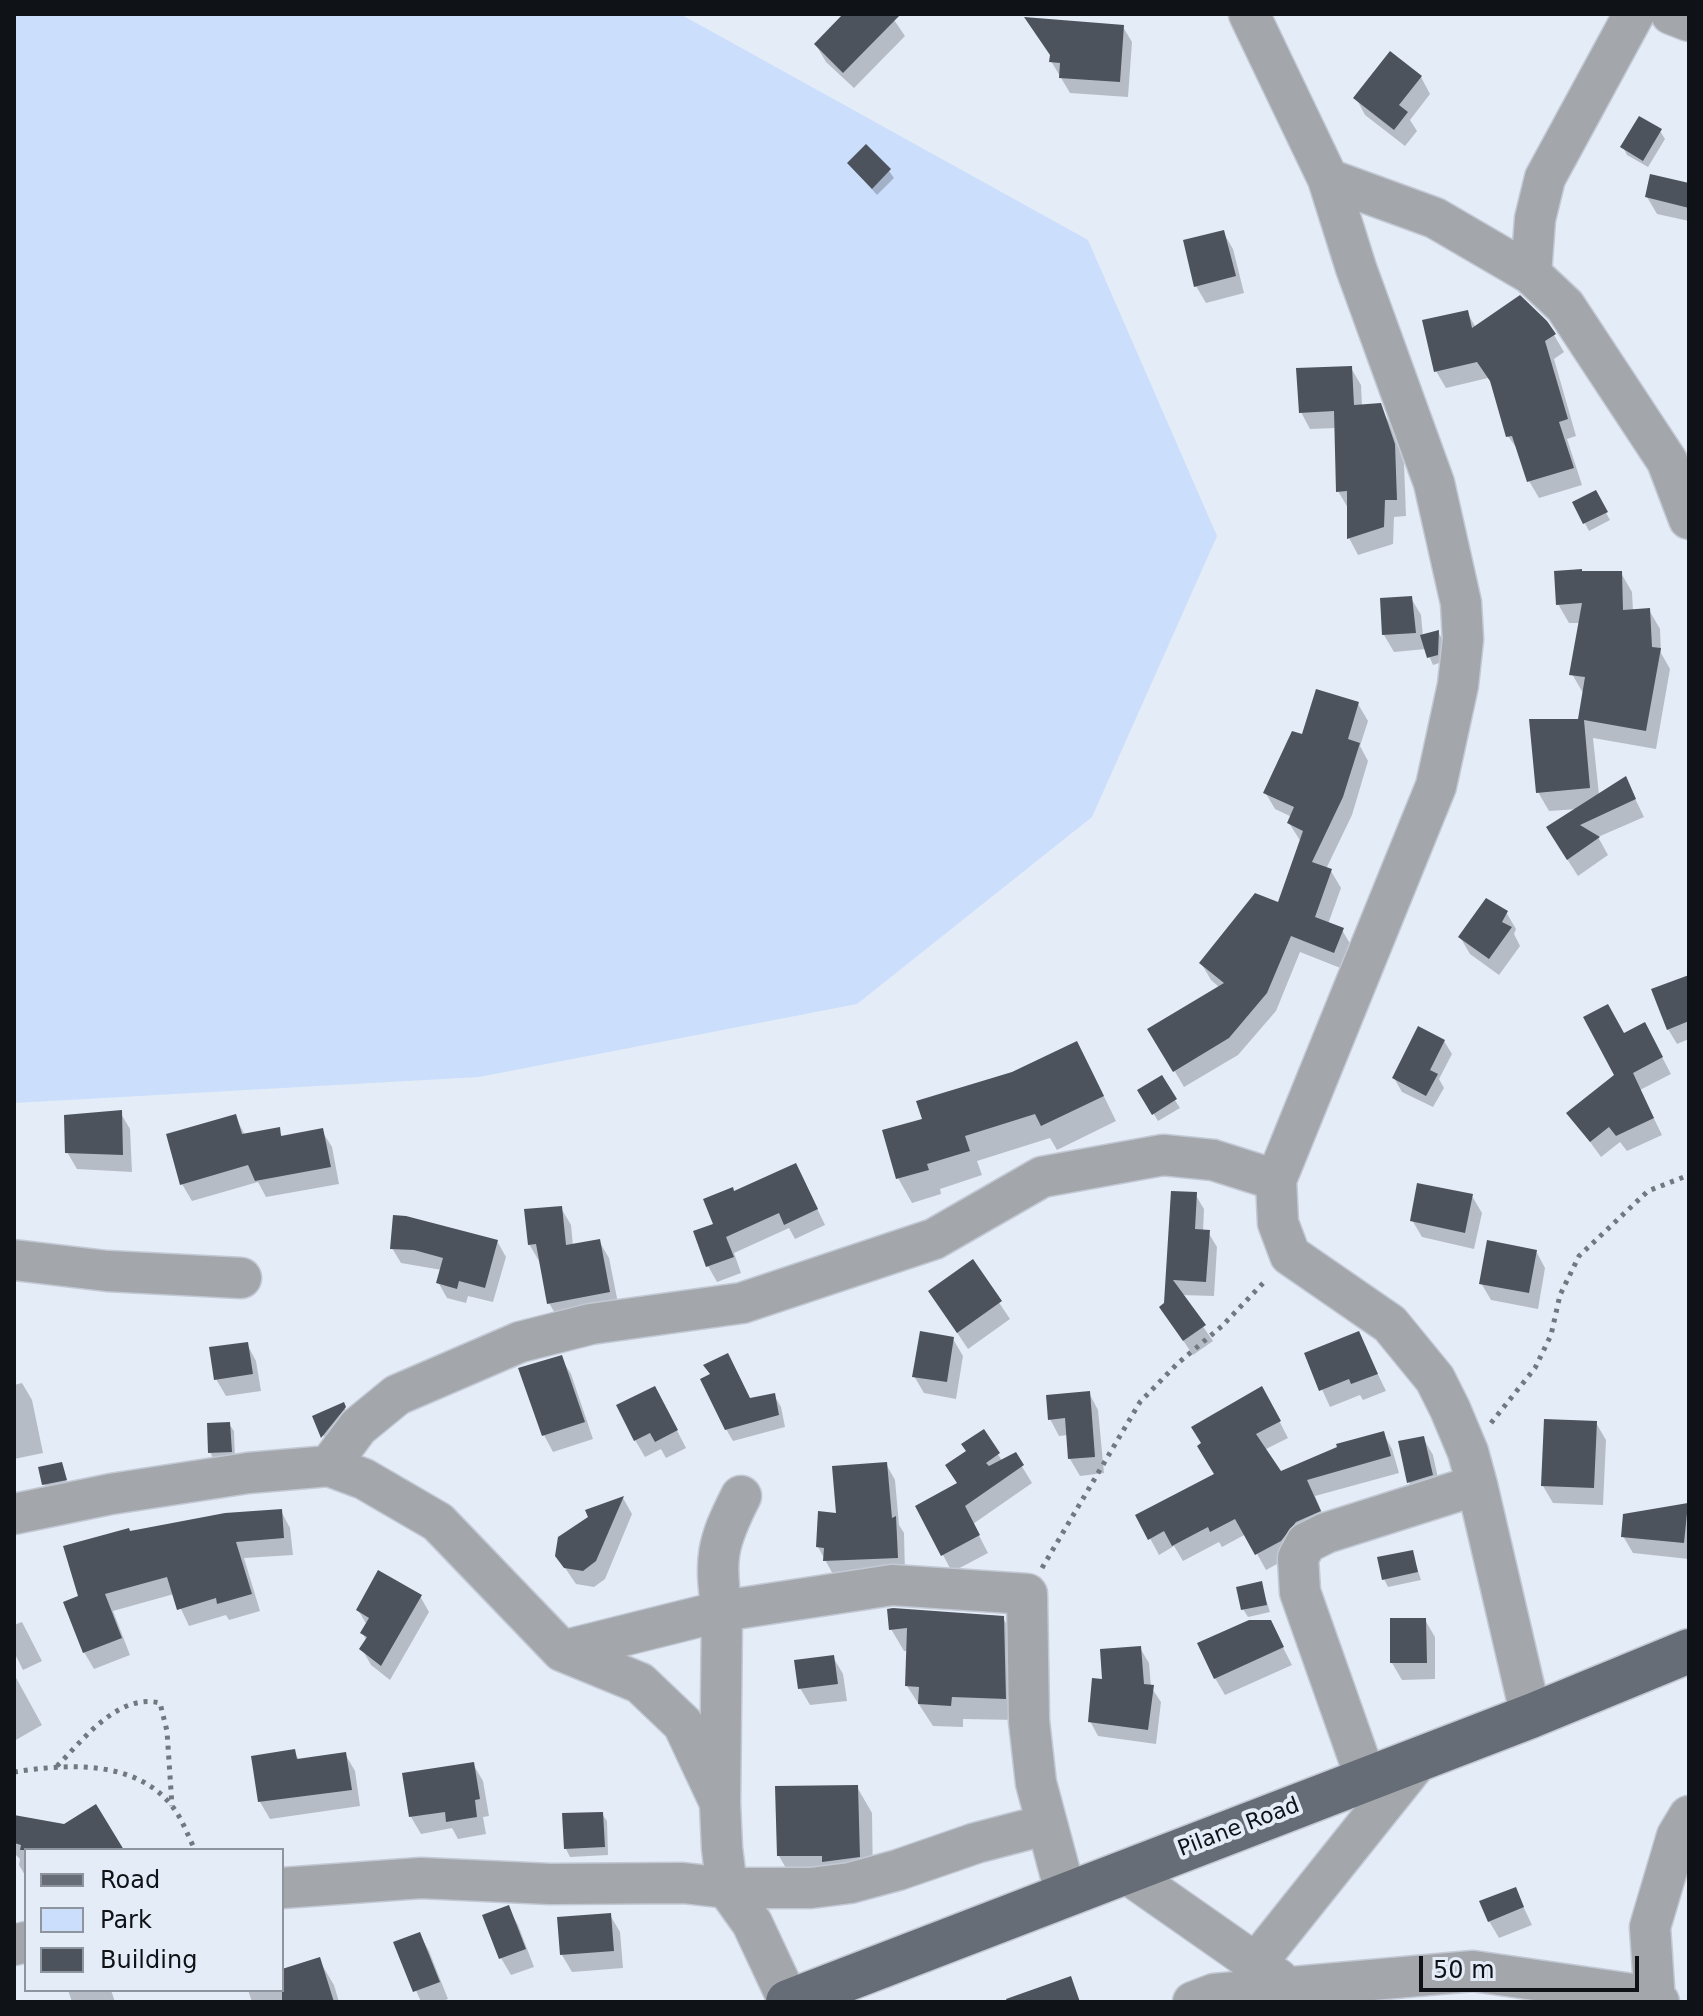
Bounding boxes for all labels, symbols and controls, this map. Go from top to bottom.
street label: Pilane Road [1174,1793,1304,1863]
legend [24,1848,284,1992]
text: Road [100,1866,160,1894]
text: Park [100,1906,152,1934]
scale bar [1423,1940,1643,1990]
text: Building [100,1946,197,1974]
text: 50 m [1433,1956,1495,1984]

